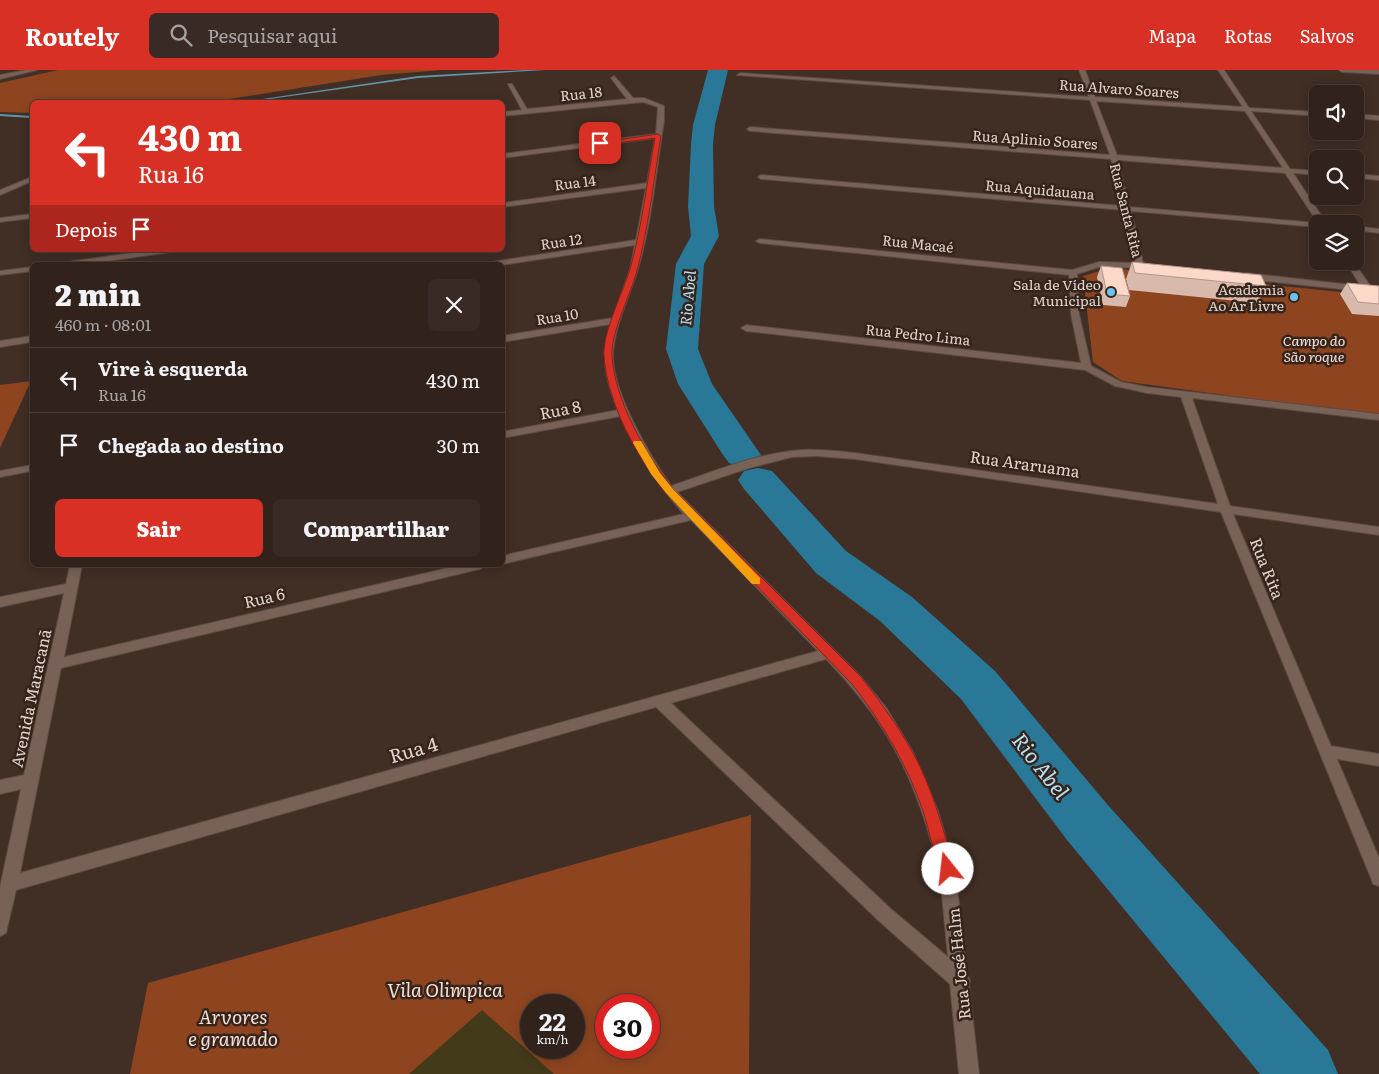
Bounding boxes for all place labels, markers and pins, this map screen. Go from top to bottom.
pin [579,122,621,164]
place label: Sala de Vídeo Municipal [1013,274,1101,310]
place label: Academia Ao Ar Livre [1208,279,1284,315]
marker: Sala de Vídeo Municipal [1105,286,1117,298]
marker: Academia Ao Ar Livre [1288,291,1300,303]

